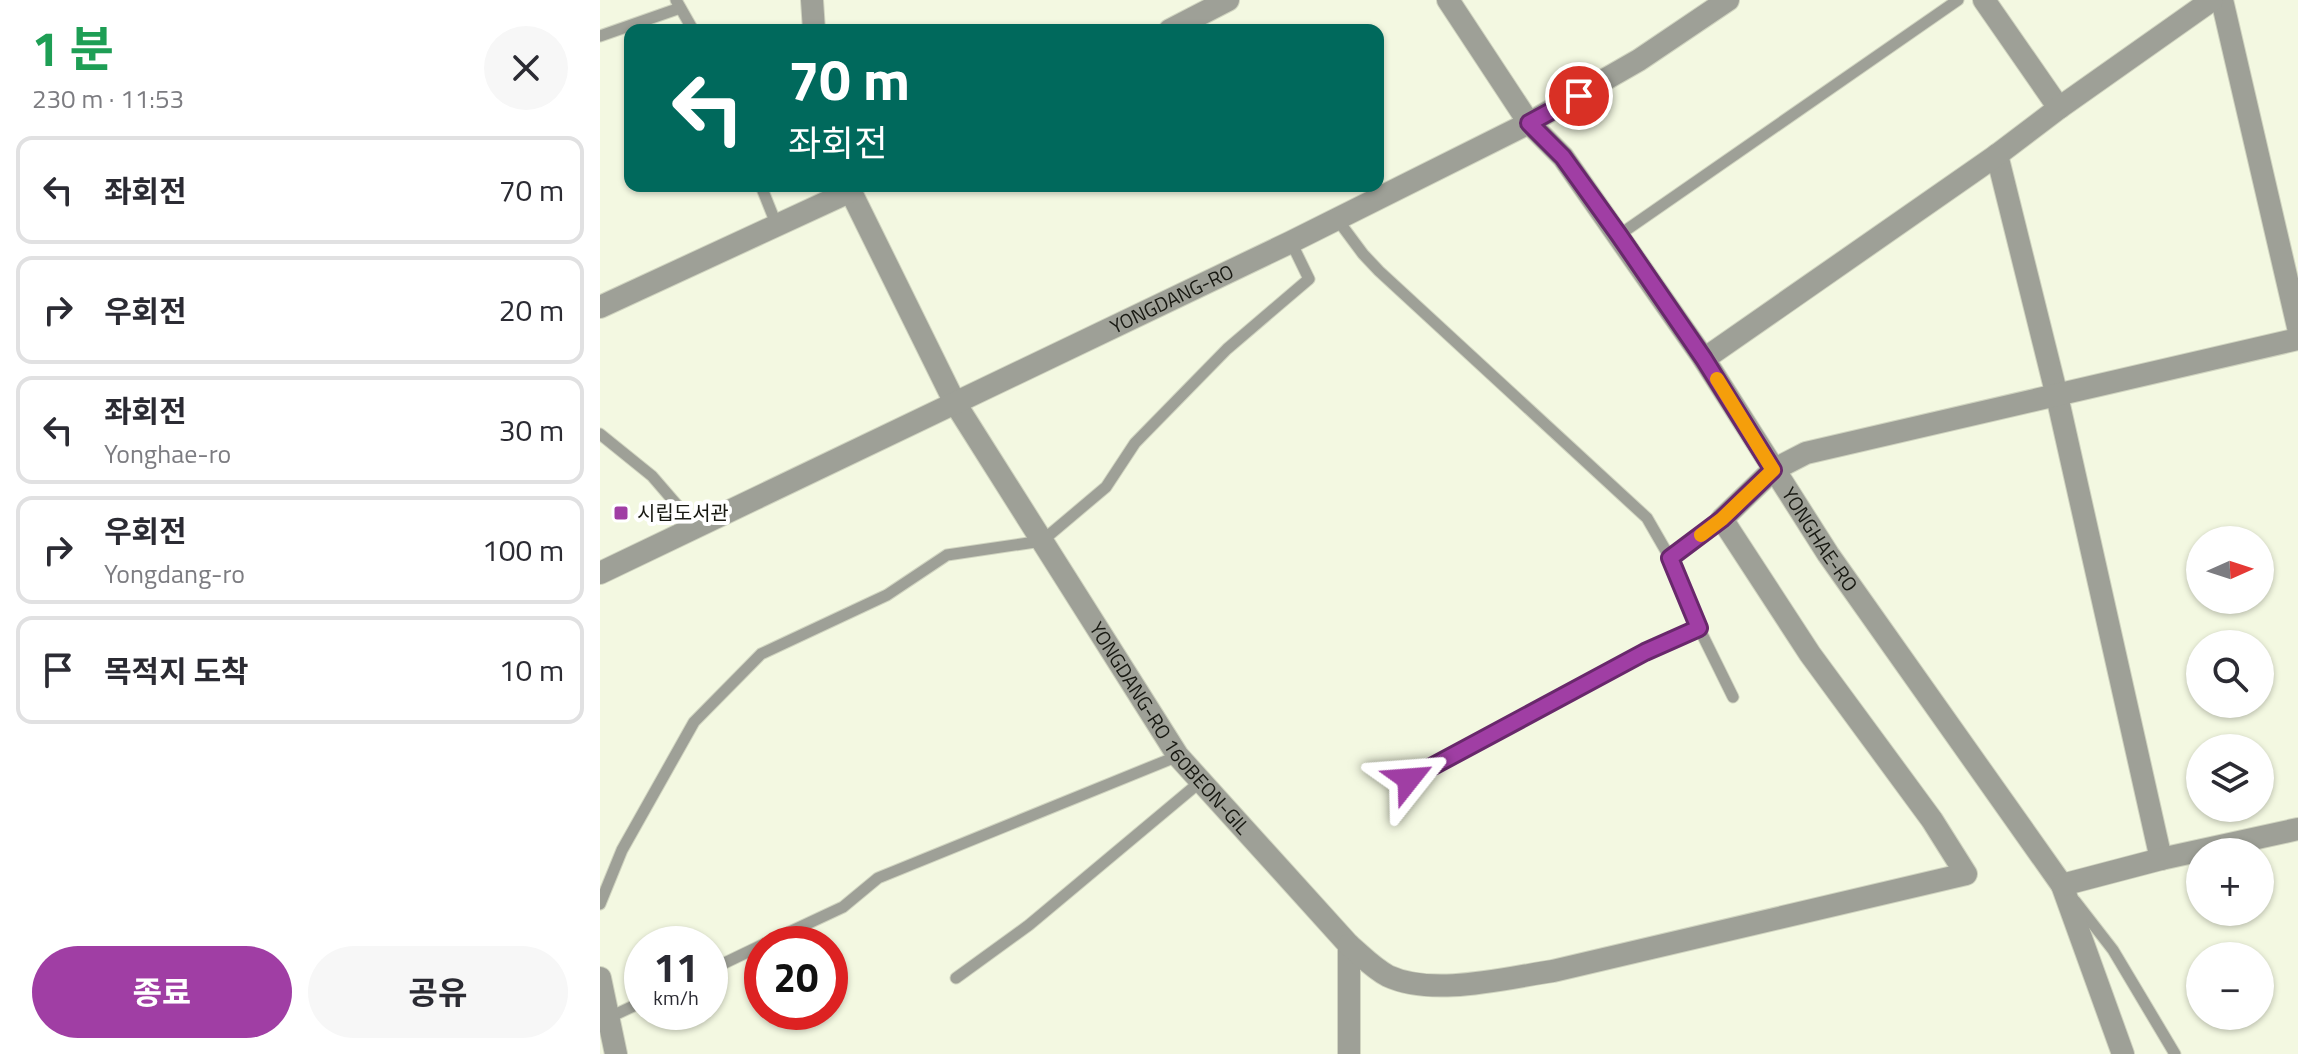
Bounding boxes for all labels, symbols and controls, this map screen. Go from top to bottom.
text: 1 분 [32,12,114,85]
button: close [484,26,568,110]
text: 70 m [788,37,910,122]
icon: left [656,56,760,160]
pin [1545,62,1613,130]
icon: arrive [1557,74,1601,118]
text: 230 m · 11:53 [32,79,184,118]
text: 좌회전 [788,115,887,170]
text: 70 m [499,167,564,213]
icon: left [36,168,80,212]
text: 좌회전 [104,168,187,214]
street label: YONGDANG-RO [1104,256,1239,342]
text: 20 m [499,287,564,333]
icon: right [36,288,80,332]
text: 우회전 [104,288,187,334]
text: 좌회전 [104,388,187,434]
text: 30 m [499,407,564,453]
icon: left [36,408,80,452]
text: Yonghae-ro [104,434,231,473]
street label: YONGHAE-RO [1774,481,1866,598]
place label: 시립도서관 [637,497,729,528]
marker: 시립도서관 [612,504,630,522]
text: 우회전 [104,508,187,554]
north arrow [2186,526,2274,614]
map controls [2186,526,2274,1030]
text: 100 m [482,527,564,573]
icon: right [36,528,80,572]
text: Yongdang-ro [104,554,245,593]
street label: YONGDANG-RO 160BEON-GIL [1082,615,1258,841]
button: search [2186,630,2274,718]
text: 10 m [499,647,564,693]
icon: arrive [36,648,80,692]
text: 목적지 도착 [104,648,249,694]
button: layers [2186,734,2274,822]
position arrow [1367,737,1451,821]
button: + [2186,838,2274,926]
speed limit sign: 20 [744,926,848,1030]
text: 11 [654,937,698,998]
button: − [2186,942,2274,1030]
button: 종료 [32,946,292,1038]
button: 공유 [308,946,568,1038]
text: km/h [653,982,699,1013]

